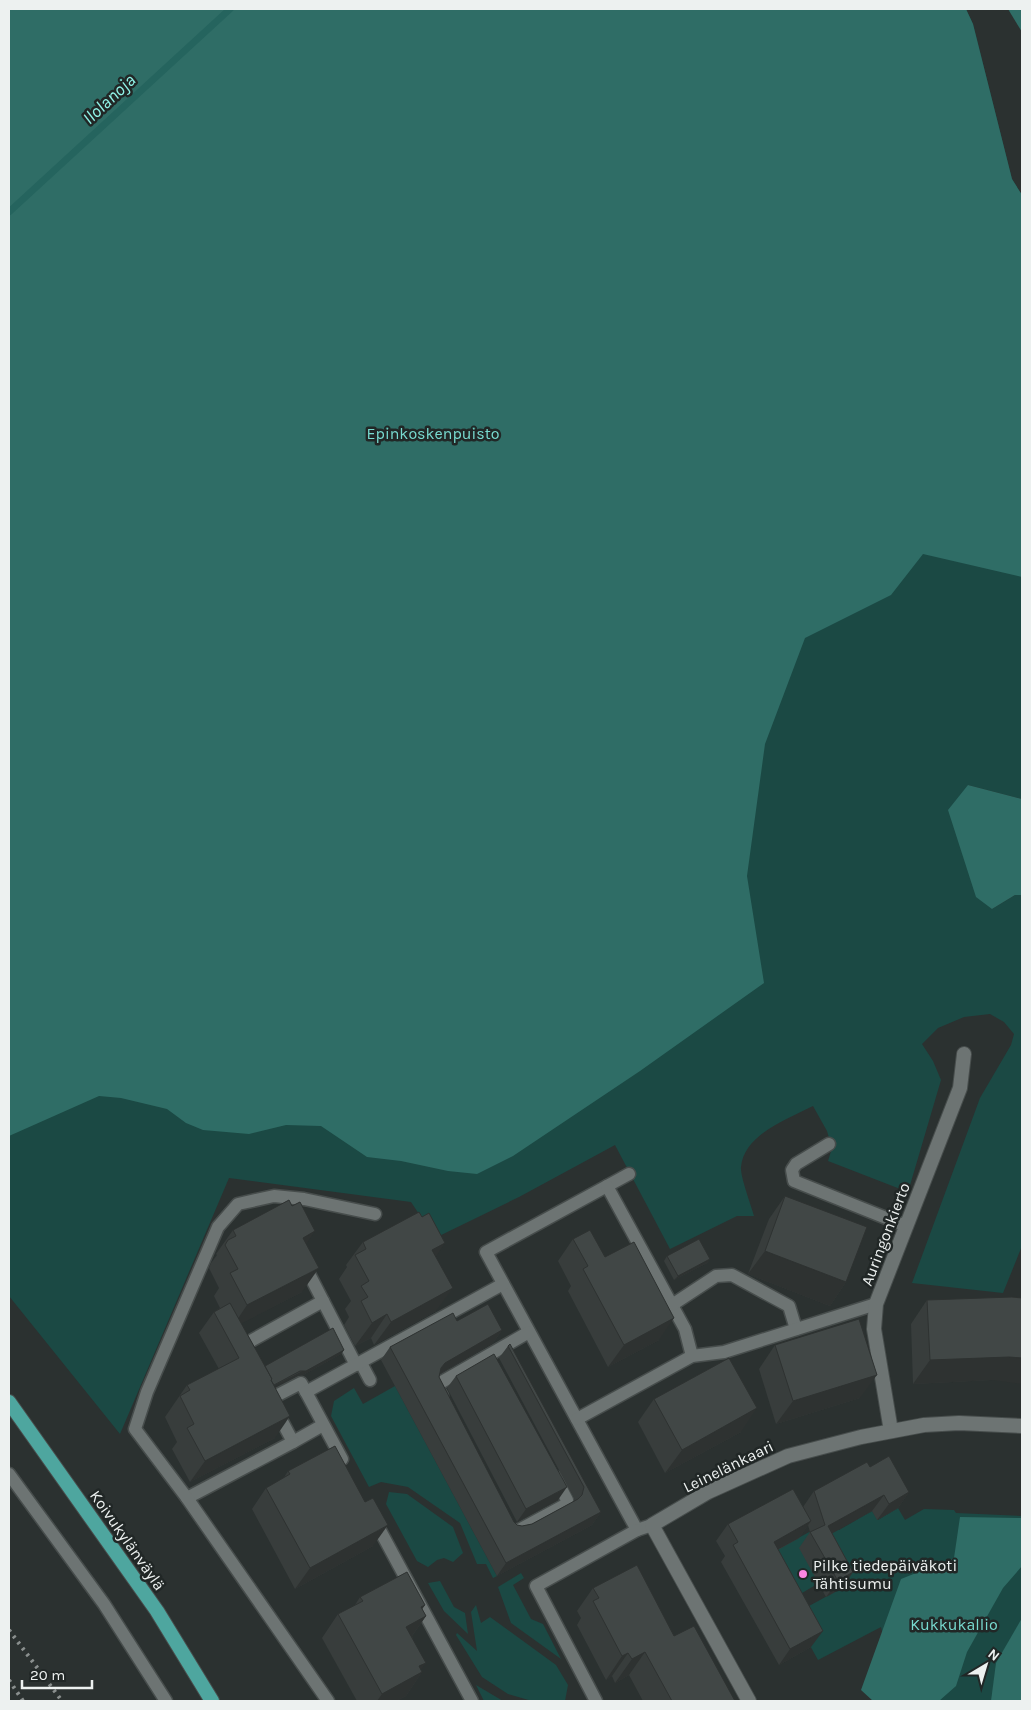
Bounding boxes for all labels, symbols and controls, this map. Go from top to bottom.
water label: Ilolanoja [78,69,140,129]
park label: Epinkoskenpuisto [367,424,499,443]
street label: Auringonkierto [857,1180,914,1289]
street label: Leinelänkaari [680,1436,777,1497]
street label: Koivukylänväylä [86,1487,169,1594]
place label: Pilke tiedepäiväkoti Tähtisumu [813,1556,957,1593]
marker: Pilke tiedepäiväkoti Tähtisumu [797,1568,809,1580]
park label: Kukkukallio [910,1615,998,1634]
north arrow [961,1640,1011,1690]
text: N [985,1645,1003,1665]
scale bar [22,1658,92,1690]
text: 20 m [30,1666,65,1684]

